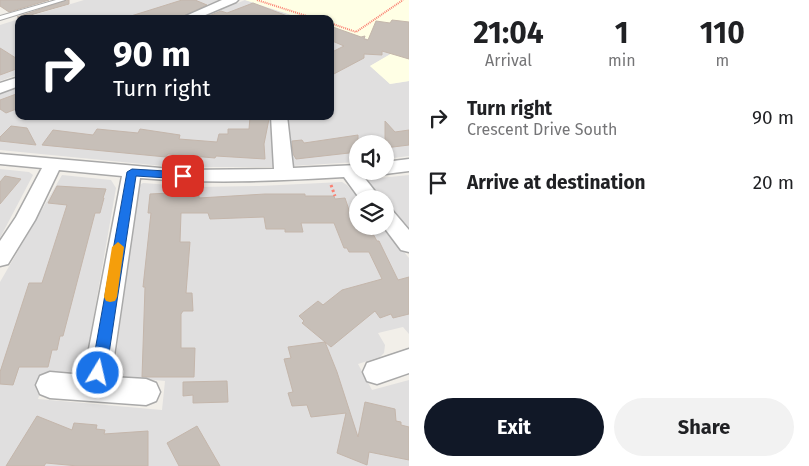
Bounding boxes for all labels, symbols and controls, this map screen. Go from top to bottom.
text: 21:04 [473,15,544,51]
text: 1 [615,15,629,51]
text: 110 [700,15,745,51]
text: 90 m [113,33,191,75]
icon: right [30,35,95,100]
text: Arrival [485,51,532,70]
text: min [608,51,636,70]
text: m [715,51,729,70]
text: Turn right [113,75,210,102]
text: Turn right [467,97,552,120]
icon: right [424,104,452,132]
text: 90 m [752,106,794,129]
text: Crescent Drive South [467,120,617,139]
map controls [349,135,394,235]
button: sound [349,135,394,180]
pin [162,155,204,197]
icon: arrive [169,162,197,190]
icon: arrive [424,169,452,197]
text: Arrive at destination [467,171,646,194]
text: 20 m [753,171,794,194]
button: layers [349,190,394,235]
position arrow [71,346,123,398]
button: Exit [424,398,604,456]
button: Share [614,398,794,456]

